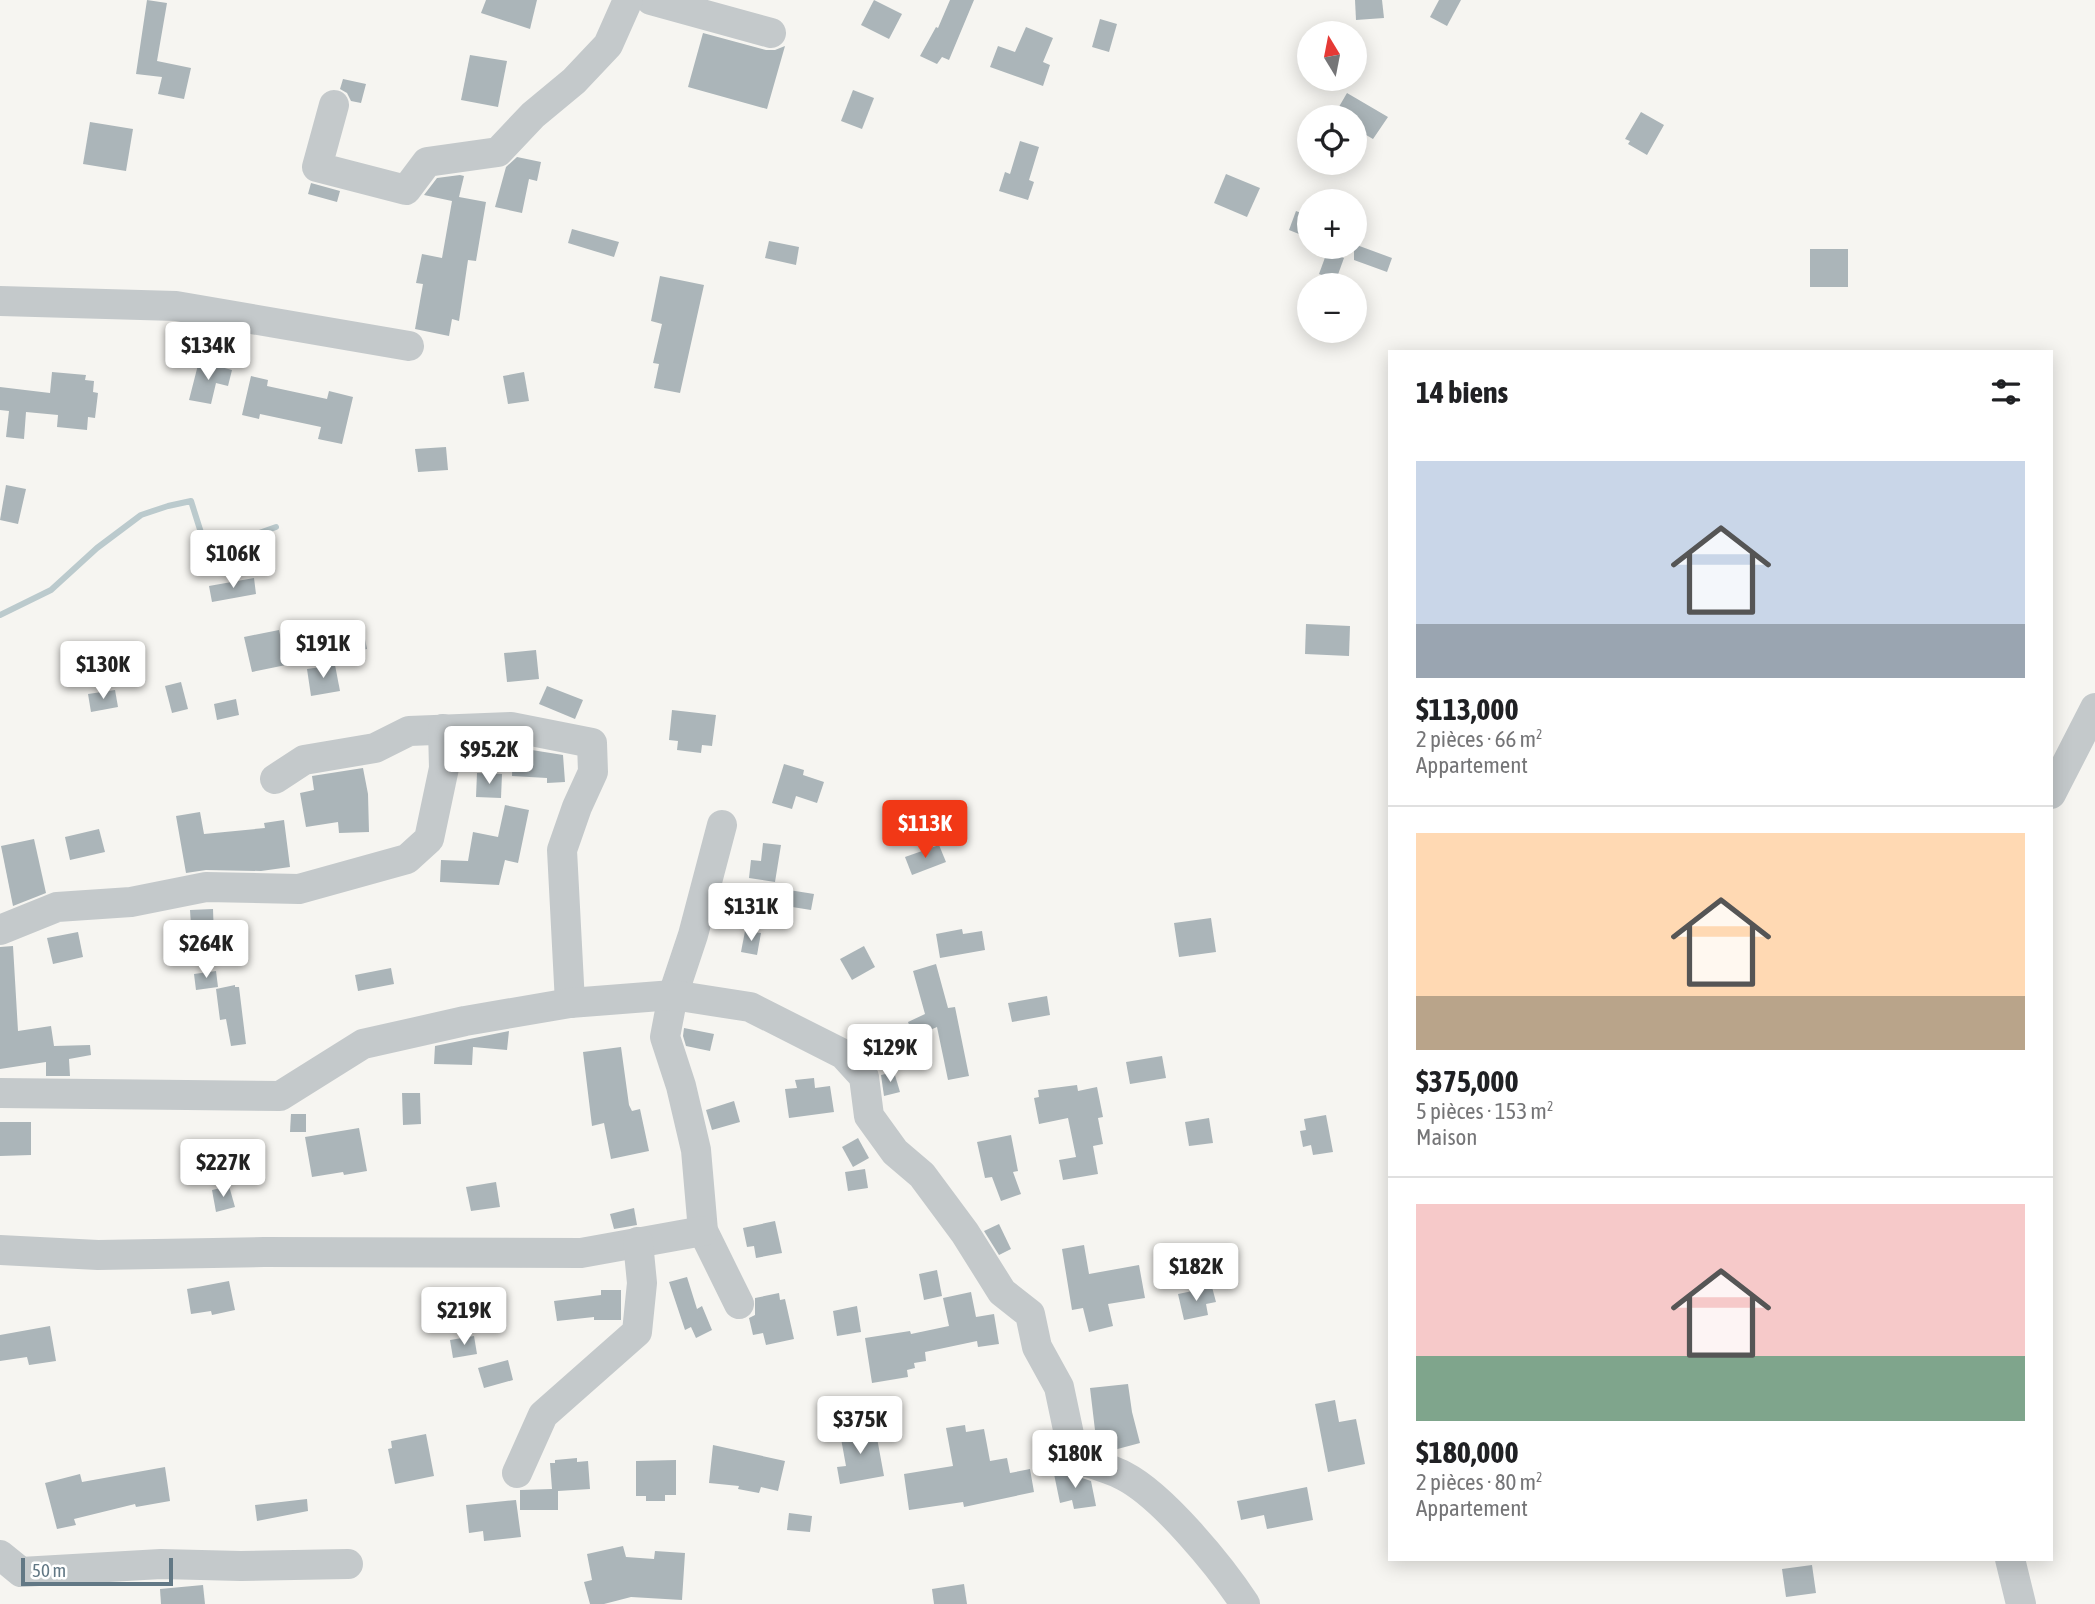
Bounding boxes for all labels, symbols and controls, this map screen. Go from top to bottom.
north arrow [1297,21,1367,91]
map controls [1297,21,1367,343]
button: locate [1297,105,1367,175]
button: + [1297,189,1367,259]
button: − [1297,273,1367,343]
pin: $134K [159,322,257,382]
text: $134K [181,332,235,358]
icon: filters [1987,373,2025,411]
text: 14 biens [1416,375,1508,409]
icon: home [1658,507,1784,633]
pin: $106K [184,530,282,590]
text: $106K [206,540,260,566]
pin: $191K [274,620,372,680]
text: $191K [296,630,350,656]
pin: $130K [54,642,152,701]
text: $130K [76,651,130,677]
text: $113,000 [1416,692,1519,726]
pin: $95.2K [432,726,546,786]
text: 2 pièces · 66 m² [1416,726,1543,752]
text: $95.2K [460,736,518,762]
text: Appartement [1416,752,1528,778]
pin: $113K [876,800,974,860]
text: $113K [898,810,952,836]
icon: home [1658,879,1784,1005]
pin: $131K [702,884,800,943]
text: $131K [724,893,778,919]
pin: $264K [157,920,255,980]
text: $264K [179,930,233,956]
pin: $129K [841,1024,939,1084]
text: $129K [863,1034,917,1060]
text: $375,000 [1416,1064,1519,1098]
text: 5 pièces · 153 m² [1416,1098,1553,1124]
text: Maison [1416,1124,1477,1150]
pin: $227K [174,1140,272,1199]
text: $227K [196,1149,250,1175]
pin: $182K [1147,1244,1245,1303]
icon: home [1658,1250,1784,1376]
text: $182K [1169,1253,1223,1279]
pin: $219K [415,1288,513,1347]
text: $219K [437,1297,491,1323]
pin: $375K [811,1396,909,1456]
text: $375K [833,1406,887,1432]
pin: $180K [1026,1430,1124,1490]
text: $180,000 [1416,1435,1519,1469]
text: $180K [1048,1440,1102,1466]
text: 2 pièces · 80 m² [1416,1469,1543,1495]
text: Appartement [1416,1495,1528,1521]
scale bar [21,1555,173,1587]
text: 50 m [32,1559,66,1581]

